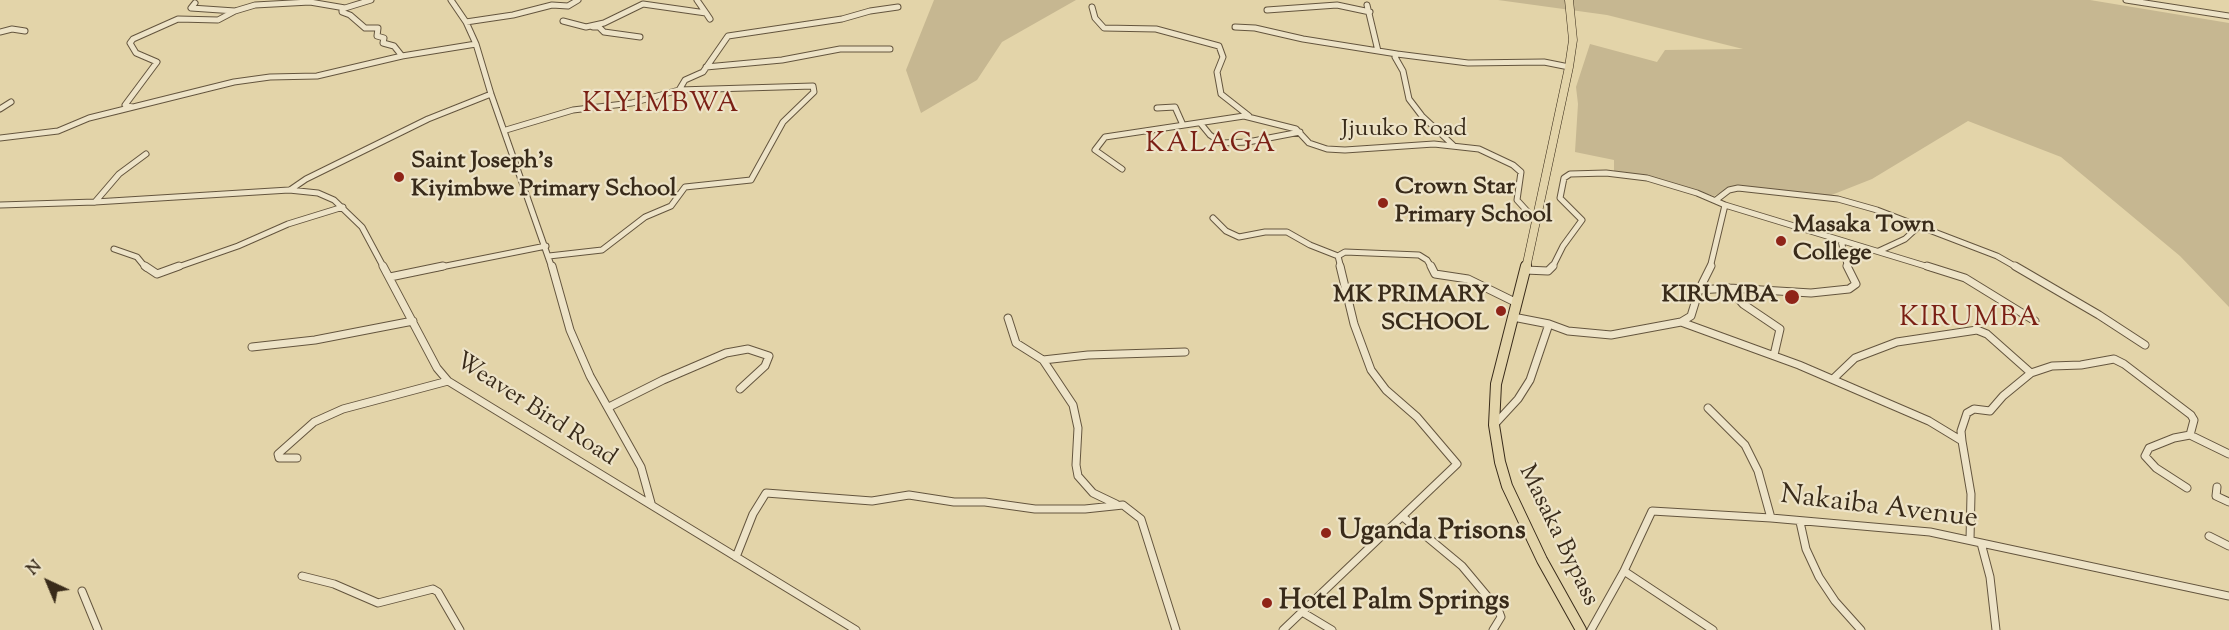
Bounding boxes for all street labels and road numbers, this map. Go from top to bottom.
street label: Jjuuko Road [1341,117,1467,145]
street label: Weaver Bird Road [449,348,621,474]
street label: Masaka Bypass [1510,461,1604,611]
street label: Nakaiba Avenue [1778,480,1980,538]

